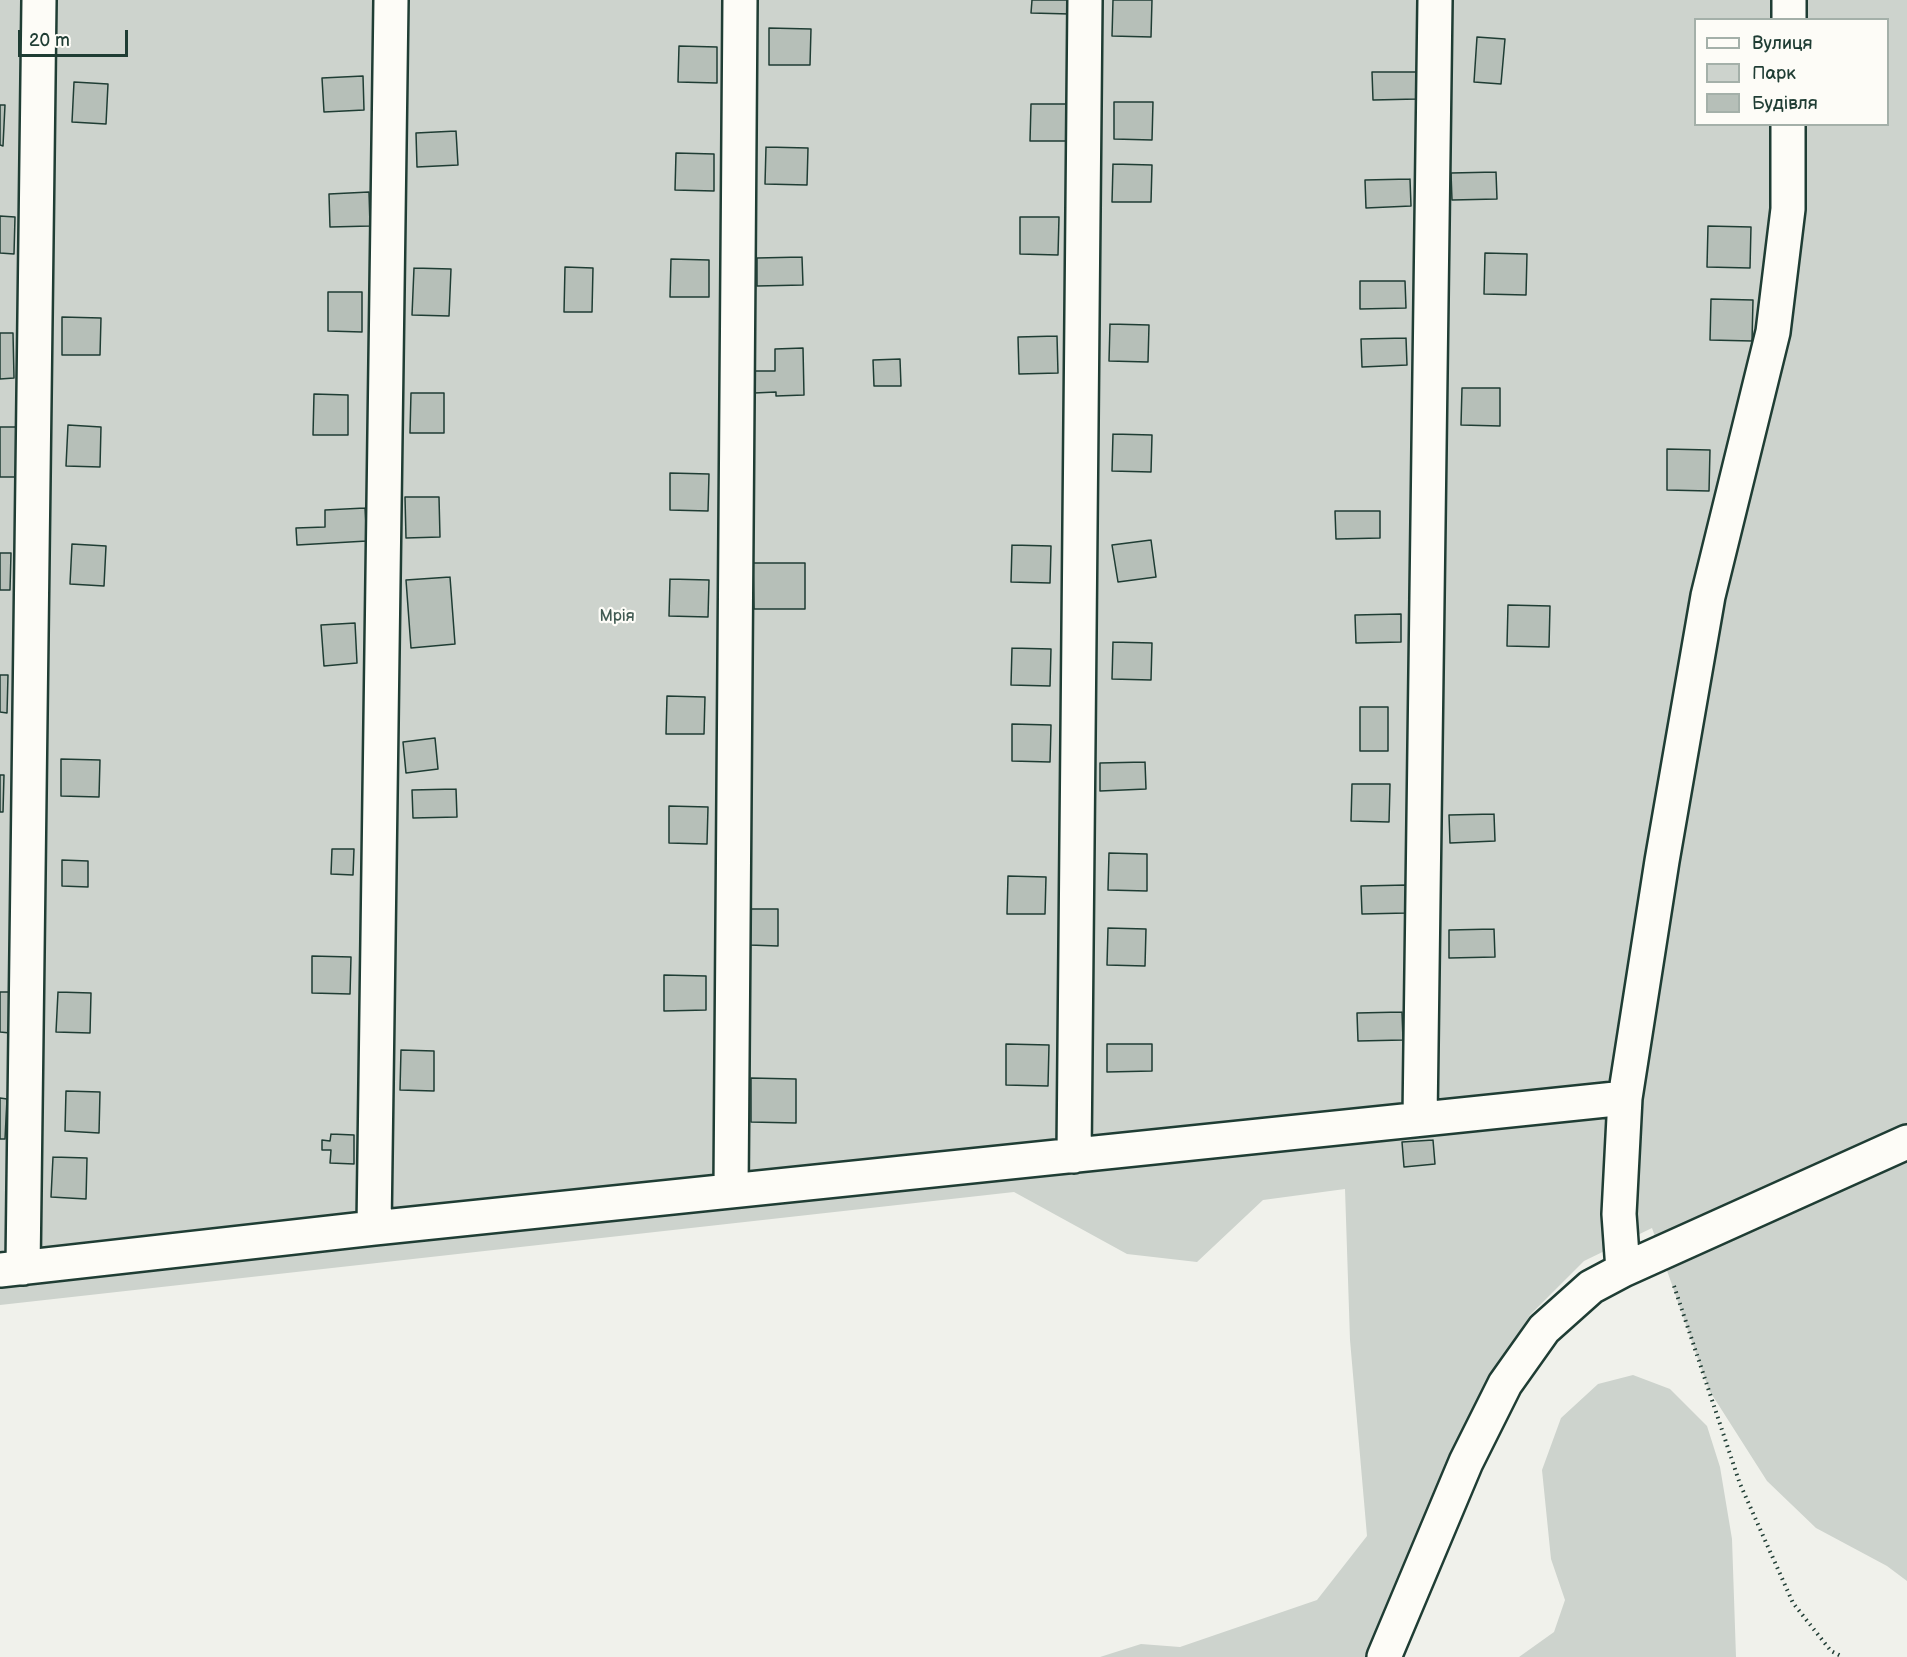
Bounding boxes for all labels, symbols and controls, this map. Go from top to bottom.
scale bar [21,18,130,56]
legend [1694,18,1889,126]
text: 20 m [29,30,70,51]
text: Вулиця [1752,33,1813,54]
text: Парк [1752,63,1796,84]
text: Будівля [1752,93,1818,114]
park label: Мрія [599,607,635,627]

